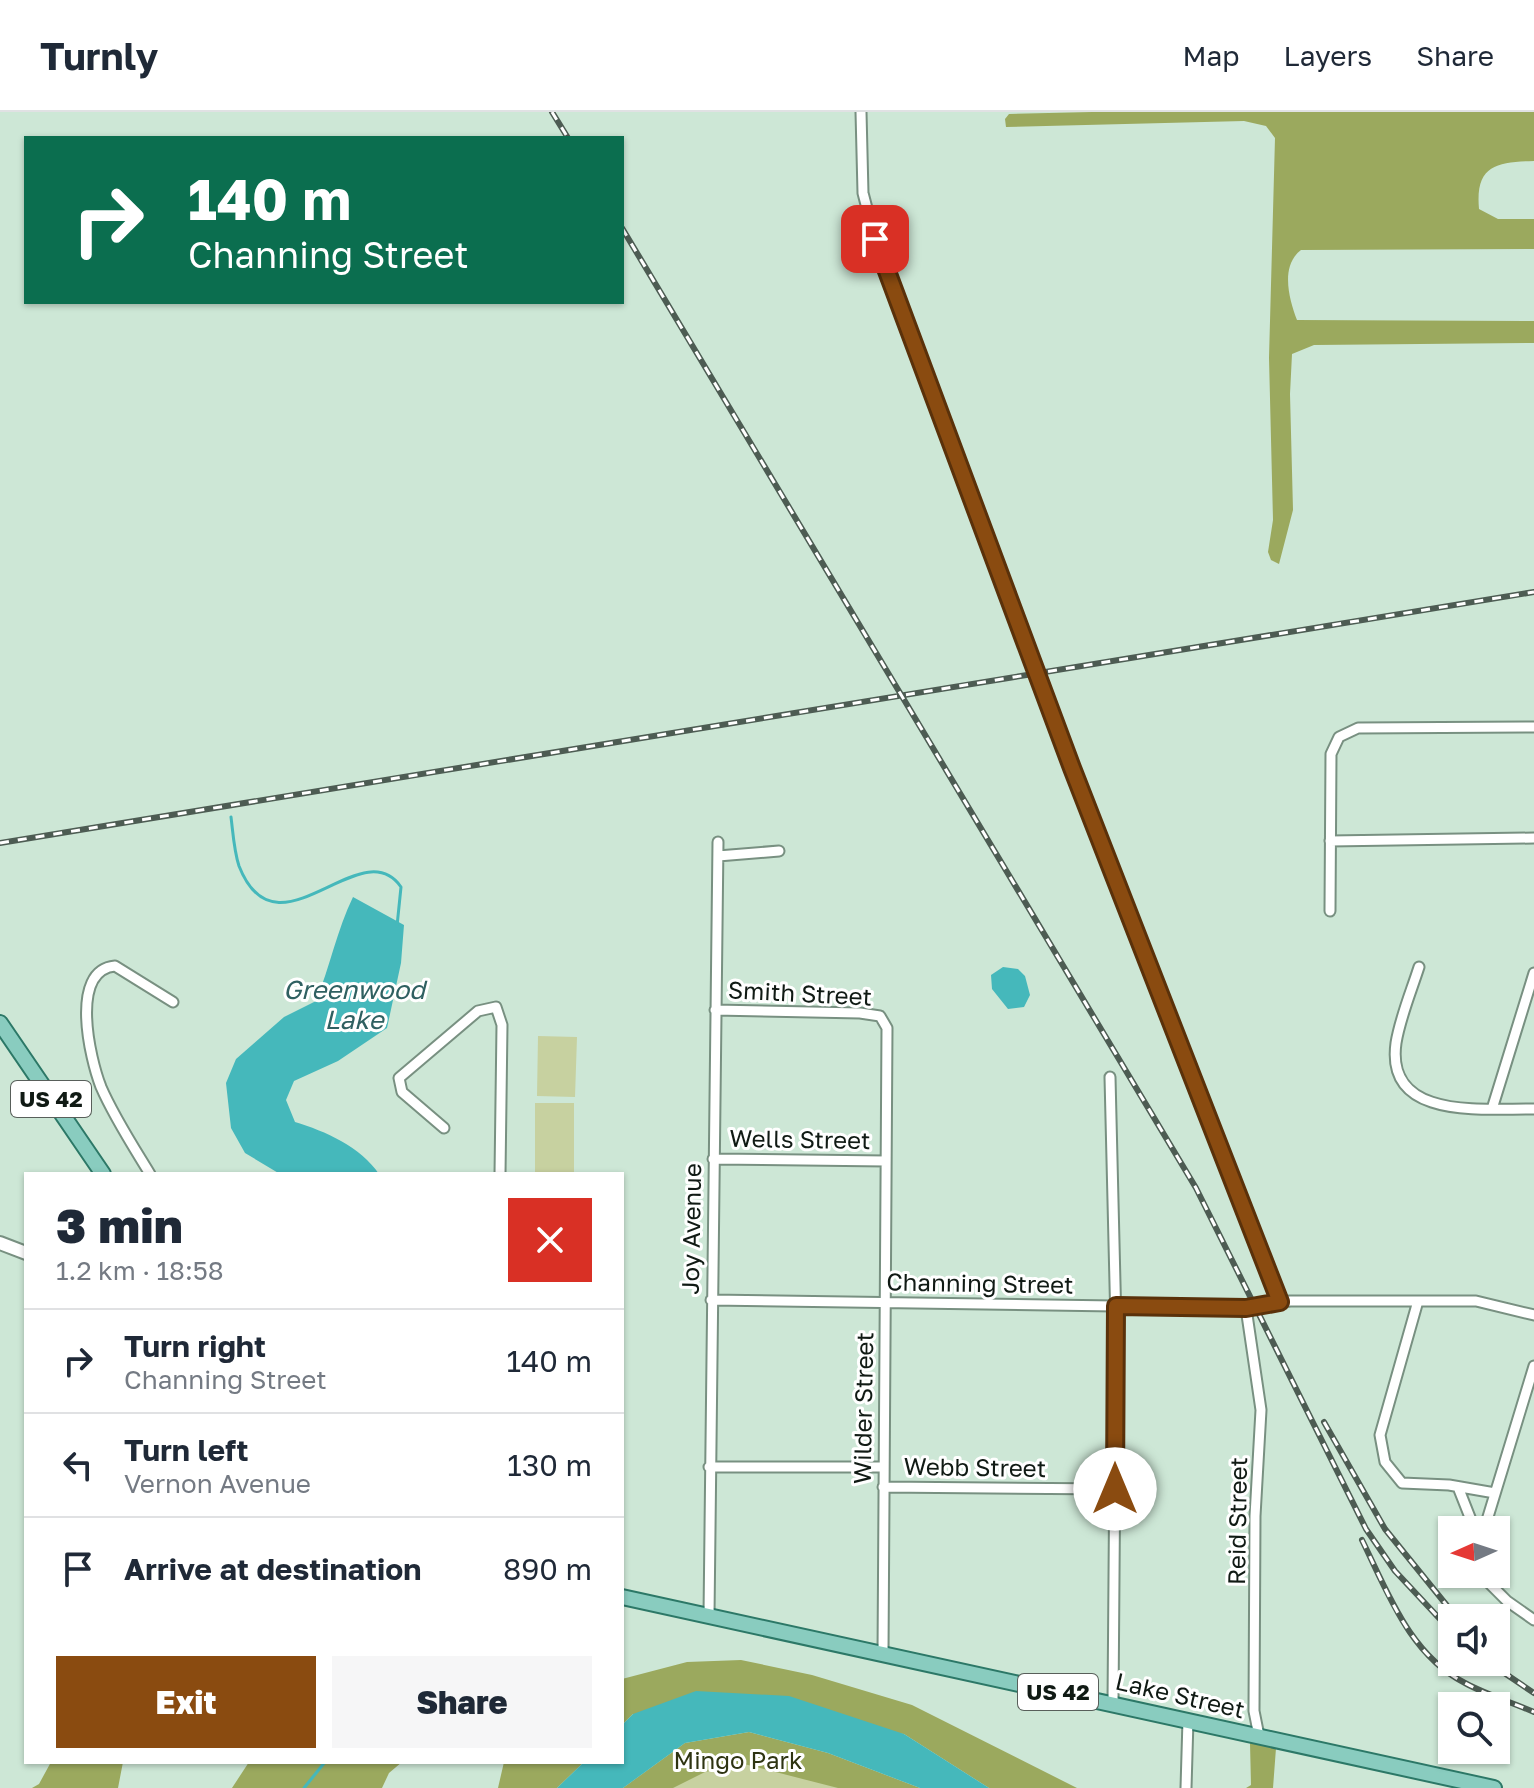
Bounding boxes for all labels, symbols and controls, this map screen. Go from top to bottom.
text: Turnly [40,33,158,78]
text: Map [1182,39,1240,72]
text: Layers [1284,39,1372,72]
text: Share [1416,39,1494,72]
text: 140 m [188,165,351,232]
icon: right [56,168,160,272]
pin [841,205,909,273]
icon: arrive [853,217,897,261]
text: Channing Street [188,233,469,276]
water label: Greenwood Lake [283,974,428,1035]
street label: Smith Street [727,974,873,1011]
road number: US 42 [11,1081,91,1117]
street label: Wells Street [729,1123,871,1154]
street label: Joy Avenue [675,1163,706,1295]
text: 3 min [56,1196,183,1254]
button: close [508,1198,592,1282]
text: 1.2 km · 18:58 [56,1255,224,1286]
street label: Channing Street [886,1266,1074,1299]
text: Turn right [124,1328,266,1364]
street label: Wilder Street [847,1332,878,1484]
icon: right [56,1339,100,1383]
text: 140 m [507,1343,592,1379]
text: Channing Street [124,1364,327,1395]
text: Turn left [124,1432,249,1468]
icon: left [56,1443,100,1487]
text: 130 m [507,1447,592,1483]
position arrow [1073,1447,1157,1531]
street label: Webb Street [904,1451,1047,1482]
street label: Reid Street [1221,1457,1252,1585]
text: Vernon Avenue [124,1468,311,1499]
north arrow [1438,1516,1510,1588]
map controls [1438,1516,1510,1764]
icon: arrive [56,1547,100,1591]
text: Arrive at destination [124,1551,421,1587]
text: 890 m [503,1551,592,1587]
button: sound [1438,1604,1510,1676]
button: Exit [56,1656,316,1748]
button: Share [332,1656,592,1748]
street label: Lake Street [1113,1666,1248,1723]
road number: US 42 [1018,1674,1098,1710]
button: search [1438,1692,1510,1764]
park label: Mingo Park [674,1745,802,1774]

